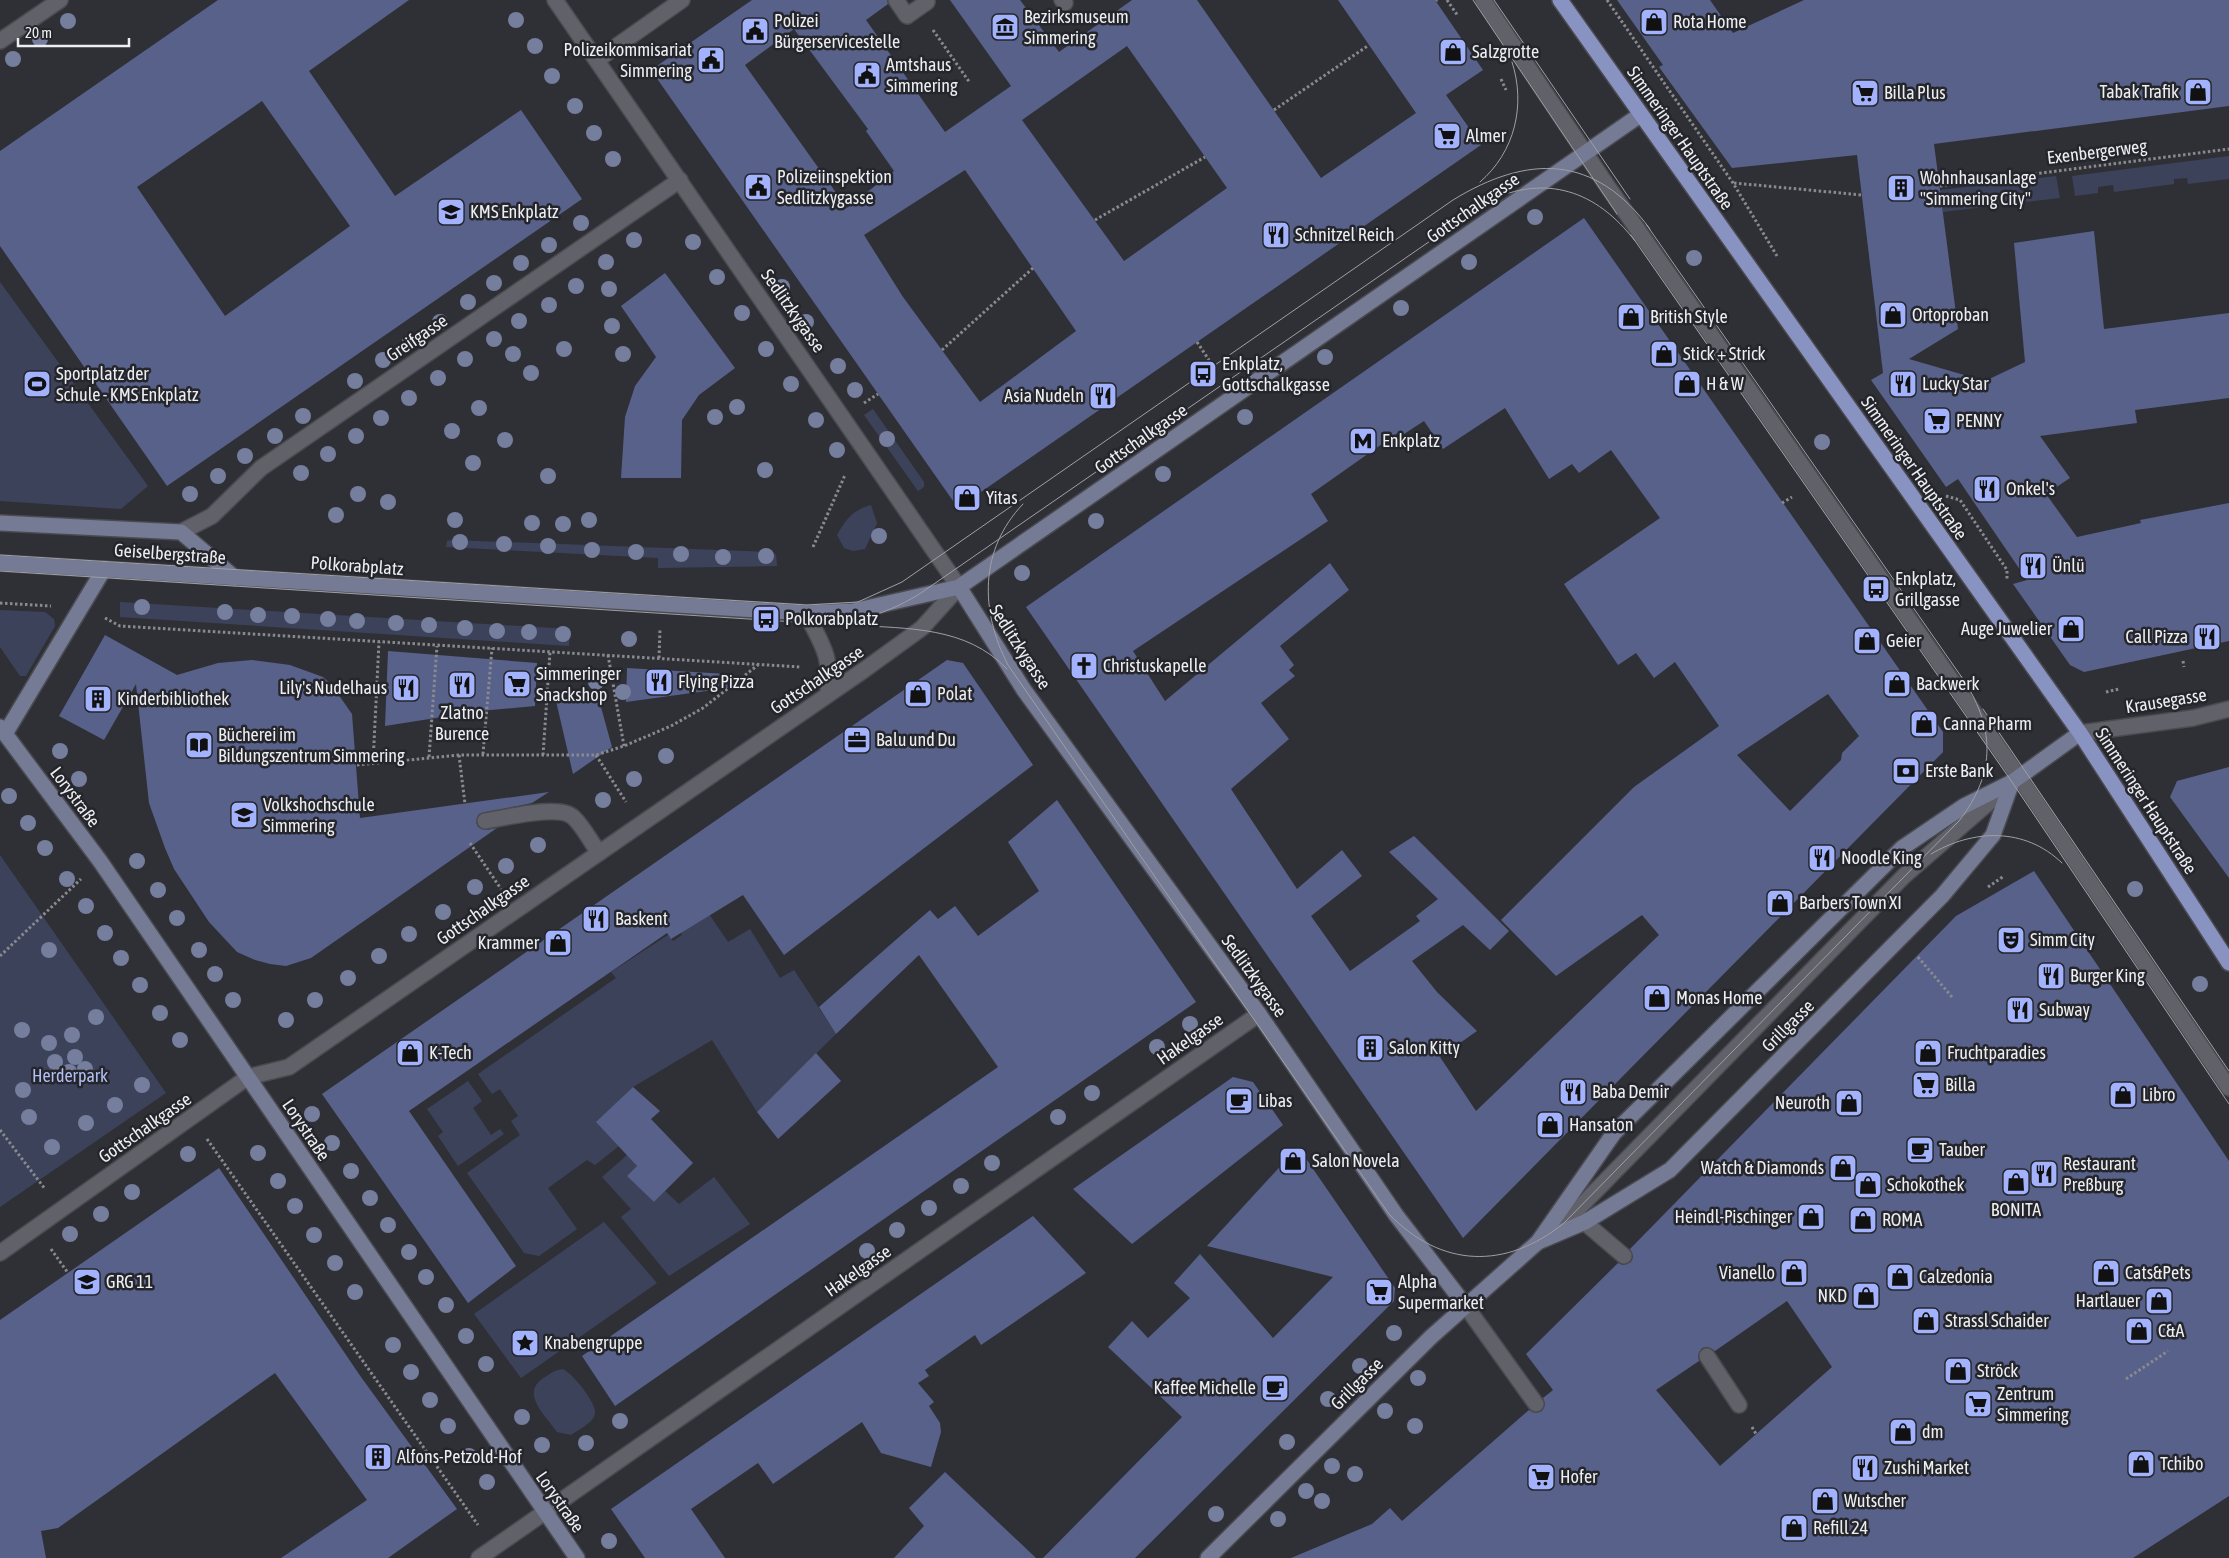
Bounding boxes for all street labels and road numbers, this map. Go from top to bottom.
street label: Simmeringer Hauptstraße [1623,62,1738,213]
street label: Exenbergerweg [2046,135,2148,168]
street label: Gottschalkgasse [1423,168,1523,247]
street label: Sedlitzkygasse [757,265,830,356]
street label: Greifgasse [382,310,451,366]
street label: Simmeringer Hauptstraße [1857,392,1972,543]
street label: Gottschalkgasse [1091,399,1191,478]
street label: Geiselbergstraße [114,539,227,568]
street label: Polkorabplatz [310,552,405,579]
street label: Sedlitzkygasse [985,600,1056,693]
street label: Gottschalkgasse [766,641,867,718]
street label: Krausegasse [2124,684,2208,717]
street label: Simmeringer Hauptstraße [2091,724,2202,878]
street label: Lorystraße [46,763,105,831]
street label: Gottschalkgasse [433,870,533,949]
street label: Sedlitzkygasse [1217,930,1291,1021]
street label: Grillgasse [1757,995,1818,1056]
street label: Hakelgasse [1153,1008,1227,1069]
street label: Gottschalkgasse [95,1088,195,1167]
street label: Lorystraße [278,1095,335,1164]
street label: Hakelgasse [821,1240,895,1301]
street label: Grillgasse [1326,1353,1387,1414]
street label: Lorystraße [532,1467,589,1536]

